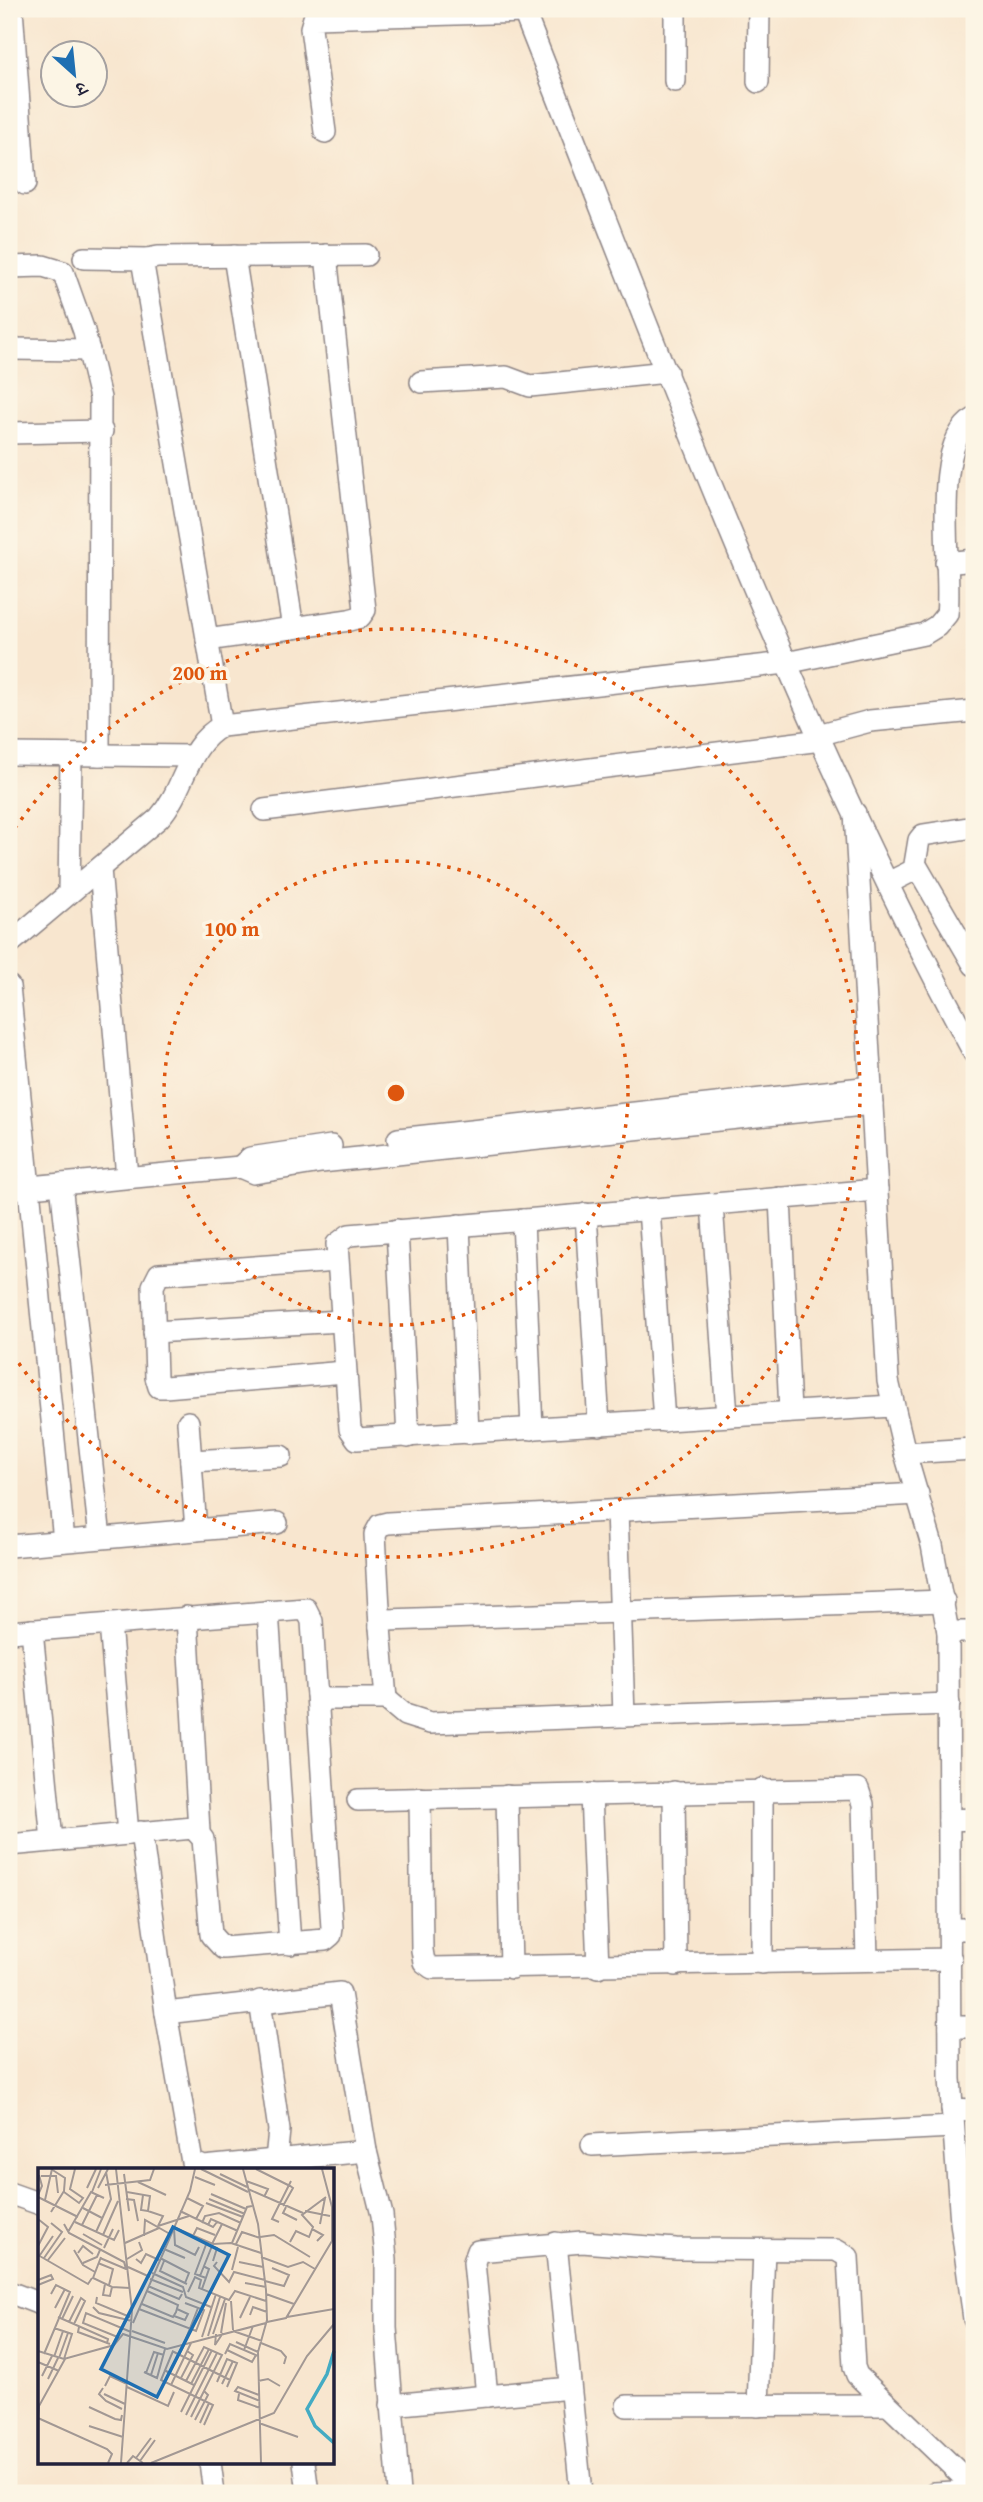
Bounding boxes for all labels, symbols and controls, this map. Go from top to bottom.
north arrow [38,38,108,108]
text: उ [70,74,94,104]
text: 200 m [172,657,228,688]
text: 100 m [204,913,260,944]
centre of rings [384,1081,408,1105]
inset map [38,2168,334,2464]

